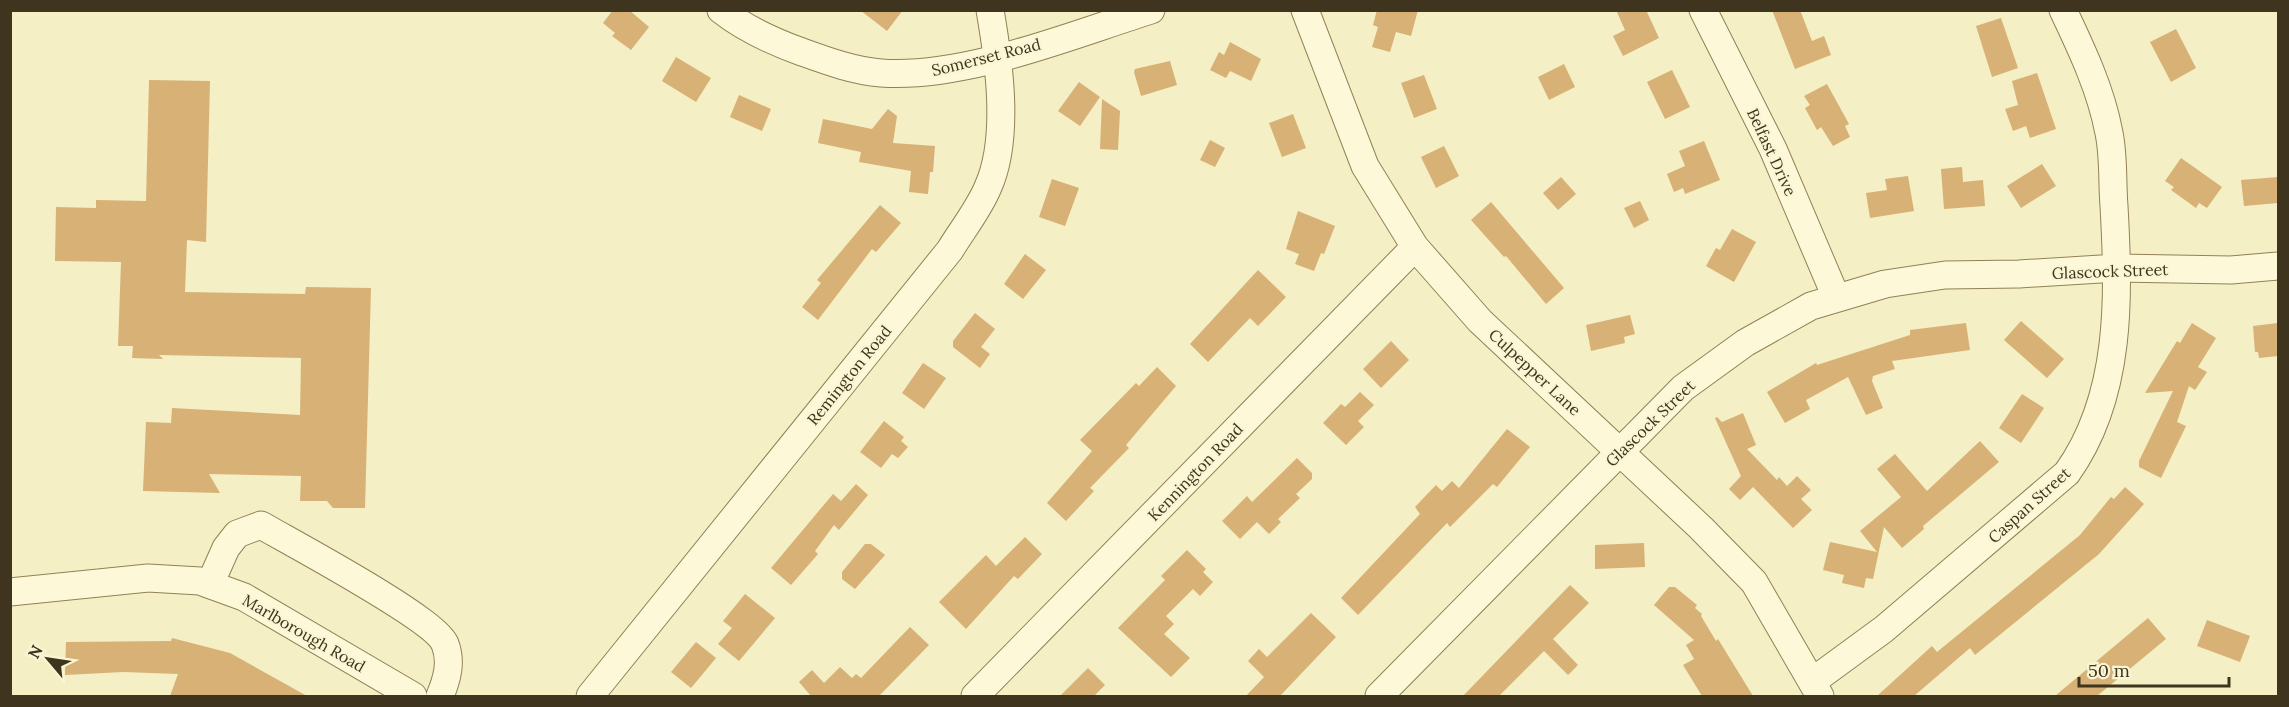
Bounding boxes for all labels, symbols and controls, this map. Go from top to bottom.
street label: Somerset Road [929,34,1043,80]
street label: Belfast Drive [1743,105,1801,199]
street label: Glascock Street [2051,259,2169,283]
street label: Remington Road [803,321,896,429]
street label: Culpepper Lane [1485,324,1585,420]
street label: Glascock Street [1601,375,1699,471]
street label: Kennington Road [1143,419,1247,525]
street label: Caspan Street [1984,462,2075,547]
street label: Marlborough Road [239,590,369,677]
north arrow [18,629,78,689]
text: N [23,641,47,662]
scale bar [2079,650,2229,688]
text: 50 m [2088,659,2130,682]

